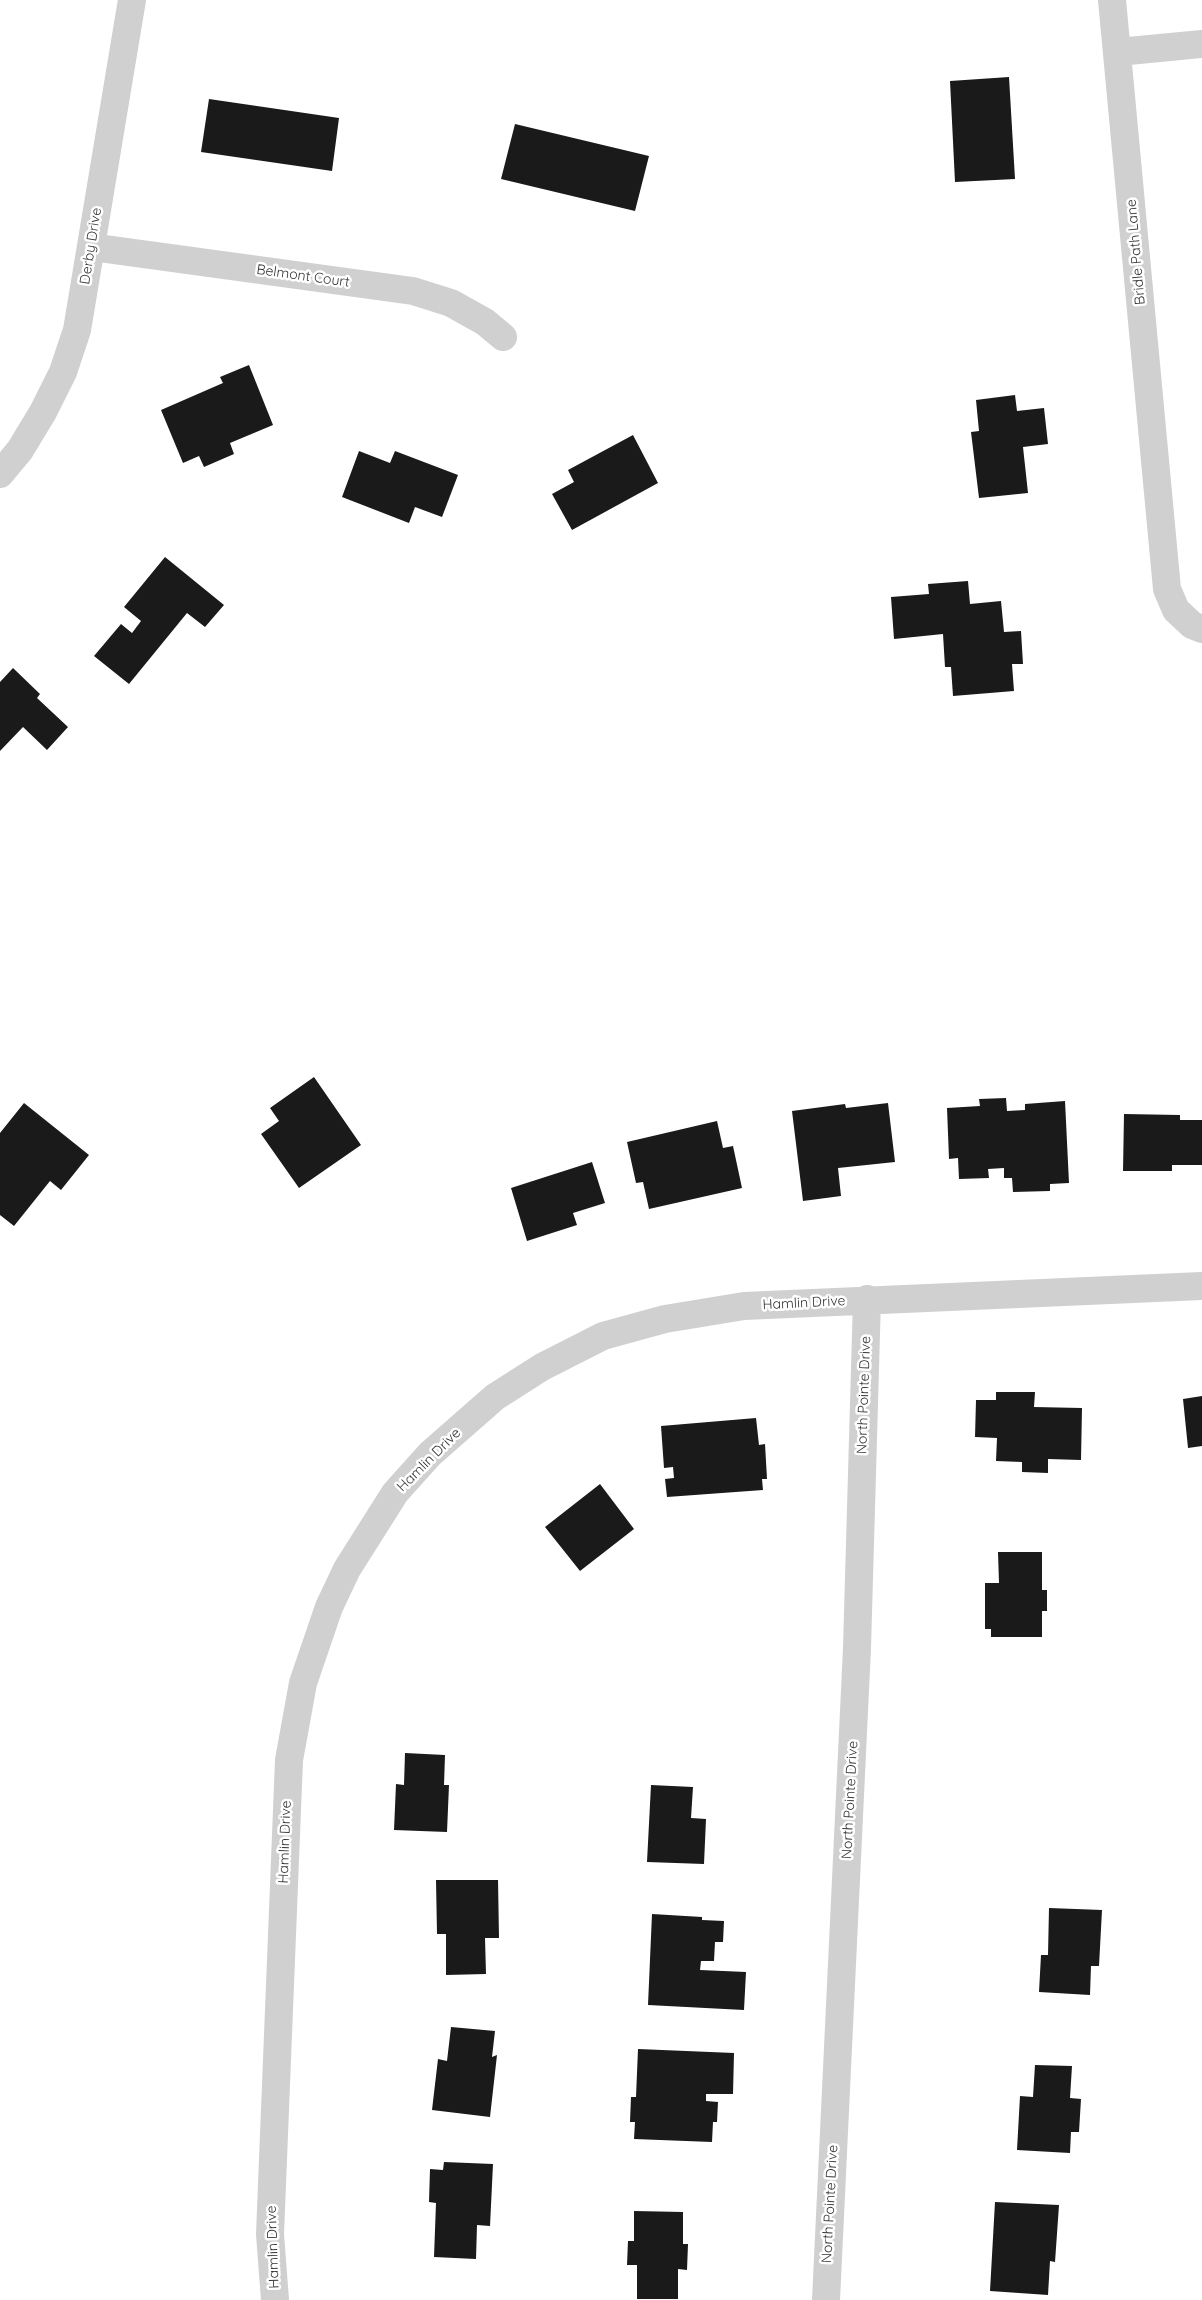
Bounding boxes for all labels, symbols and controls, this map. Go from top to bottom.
street label: Bridle Path Lane [1123,198,1149,306]
street label: Derby Drive [77,206,105,286]
street label: Belmont Court [255,261,351,291]
street label: Hamlin Drive [762,1292,846,1314]
street label: North Pointe Drive [854,1336,874,1454]
street label: Hamlin Drive [394,1425,464,1495]
street label: North Pointe Drive [839,1740,861,1860]
street label: Hamlin Drive [275,1800,295,1884]
street label: North Pointe Drive [819,2144,841,2264]
street label: Hamlin Drive [263,2205,283,2289]

